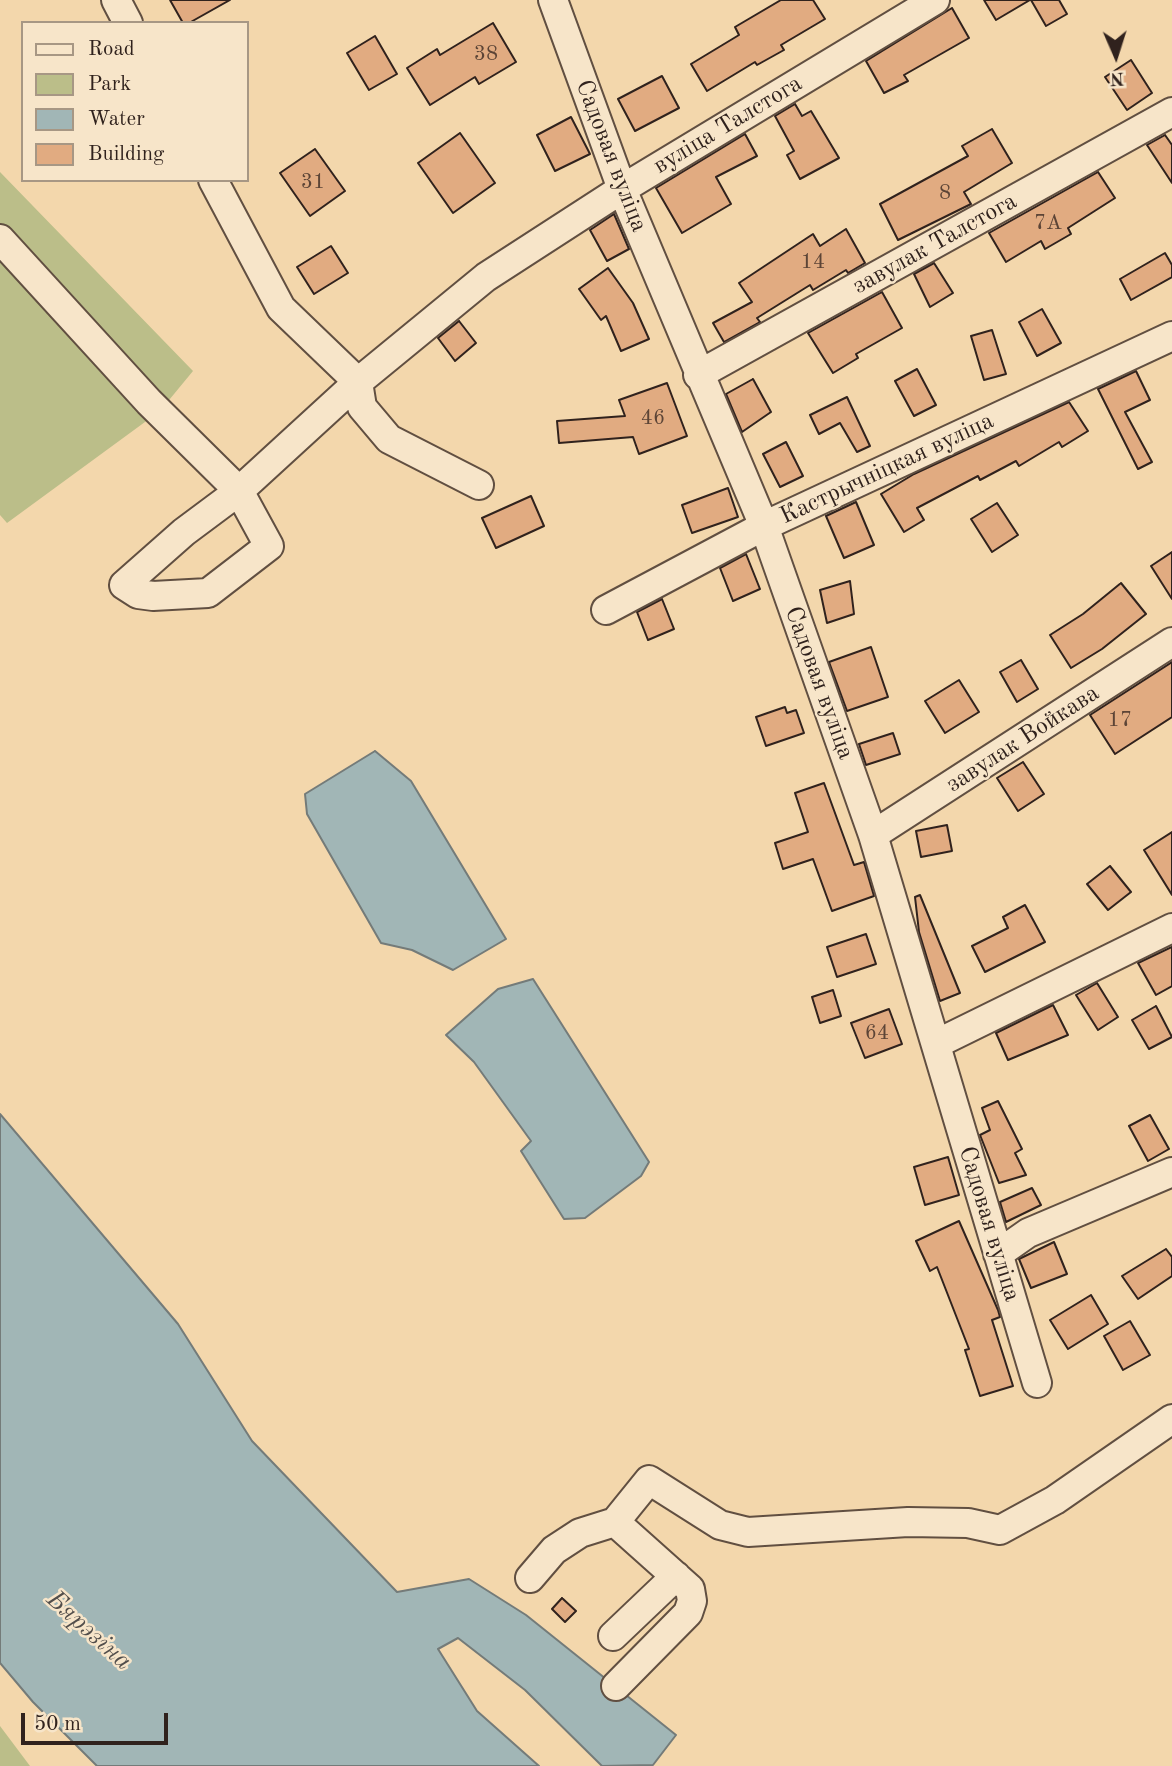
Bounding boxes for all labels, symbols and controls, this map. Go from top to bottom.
legend [21,21,248,182]
north arrow [1081,21,1151,91]
text: Road [88,39,135,60]
house number: 38 [474,41,498,67]
text: N [1109,68,1125,87]
street label: вуліца Талстога [648,69,808,181]
text: Park [88,74,131,95]
street label: Садовая вуліца [569,76,653,236]
text: Water [88,109,145,130]
text: Building [88,144,164,165]
house number: 31 [301,169,325,195]
house number: 8 [939,180,951,206]
street label: завулак Талстога [848,187,1022,301]
house number: 7А [1034,210,1062,236]
house number: 14 [801,249,825,275]
house number: 46 [641,405,665,431]
street label: Кастрычніцкая вуліца [776,407,998,531]
street label: Садовая вуліца [778,603,860,763]
street label: завулак Войкава [941,679,1105,799]
house number: 17 [1108,707,1132,733]
house number: 64 [865,1020,889,1046]
street label: Садовая вуліца [952,1143,1026,1305]
water label: Бярэзіна [40,1585,138,1677]
scale bar [24,1700,172,1744]
text: 50 m [34,1714,81,1735]

